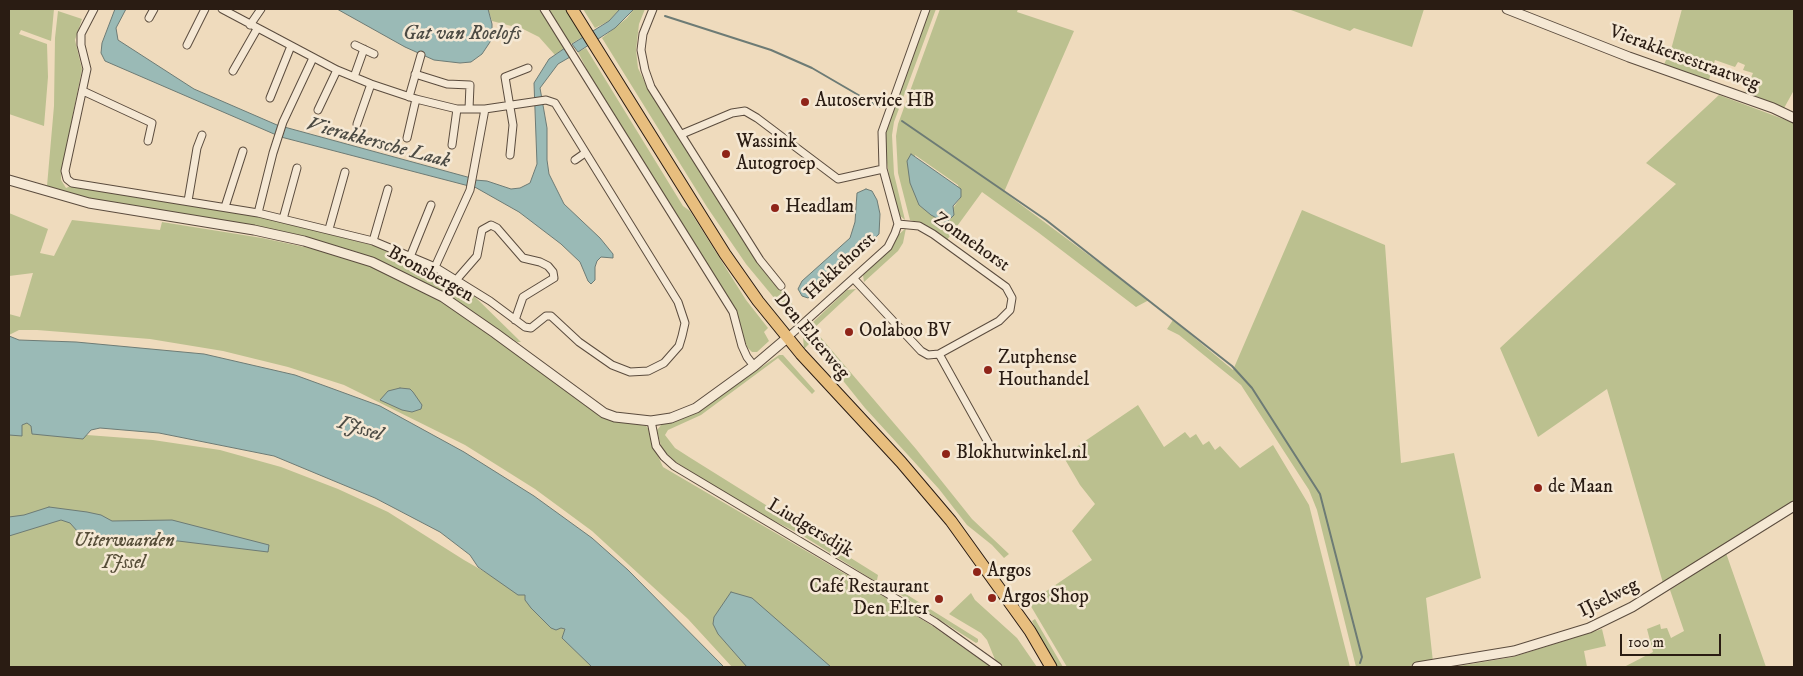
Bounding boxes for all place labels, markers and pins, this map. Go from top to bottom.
place label: Autoservice HB [815,91,935,113]
marker: Autoservice HB [799,96,811,108]
place label: Wassink Autogroep [736,132,816,176]
marker: Wassink Autogroep [720,148,732,160]
place label: Headlam [785,197,854,219]
marker: Headlam [769,202,781,214]
place label: Oolaboo BV [859,321,951,343]
marker: Oolaboo BV [843,326,855,338]
place label: Zutphense Houthandel [998,348,1089,392]
marker: Zutphense Houthandel [982,364,994,376]
place label: Blokhutwinkel.nl [956,443,1087,465]
marker: Blokhutwinkel.nl [940,448,952,460]
place label: de Maan [1548,477,1613,499]
marker: de Maan [1532,482,1544,494]
place label: Argos [987,561,1031,583]
marker: Argos [971,566,983,578]
place label: Café Restaurant Den Elter [809,577,929,621]
place label: Argos Shop [1002,587,1089,609]
marker: Argos Shop [986,592,998,604]
marker: Café Restaurant Den Elter [933,593,945,605]

